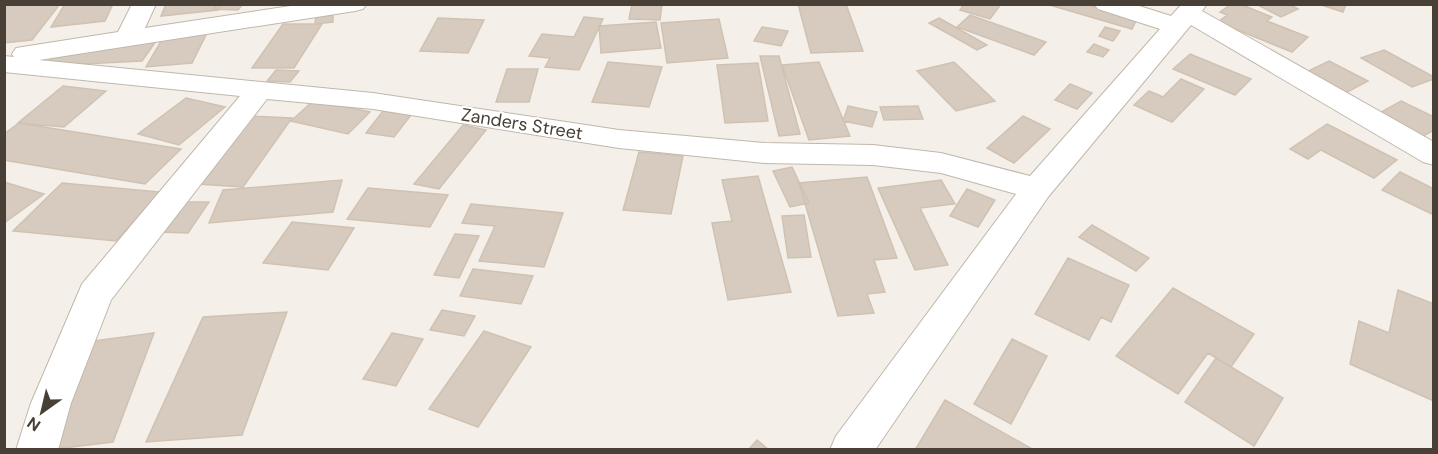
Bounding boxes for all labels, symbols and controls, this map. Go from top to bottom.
street label: Zanders Street [459,103,585,145]
north arrow [12,382,72,442]
text: N [23,412,45,436]

